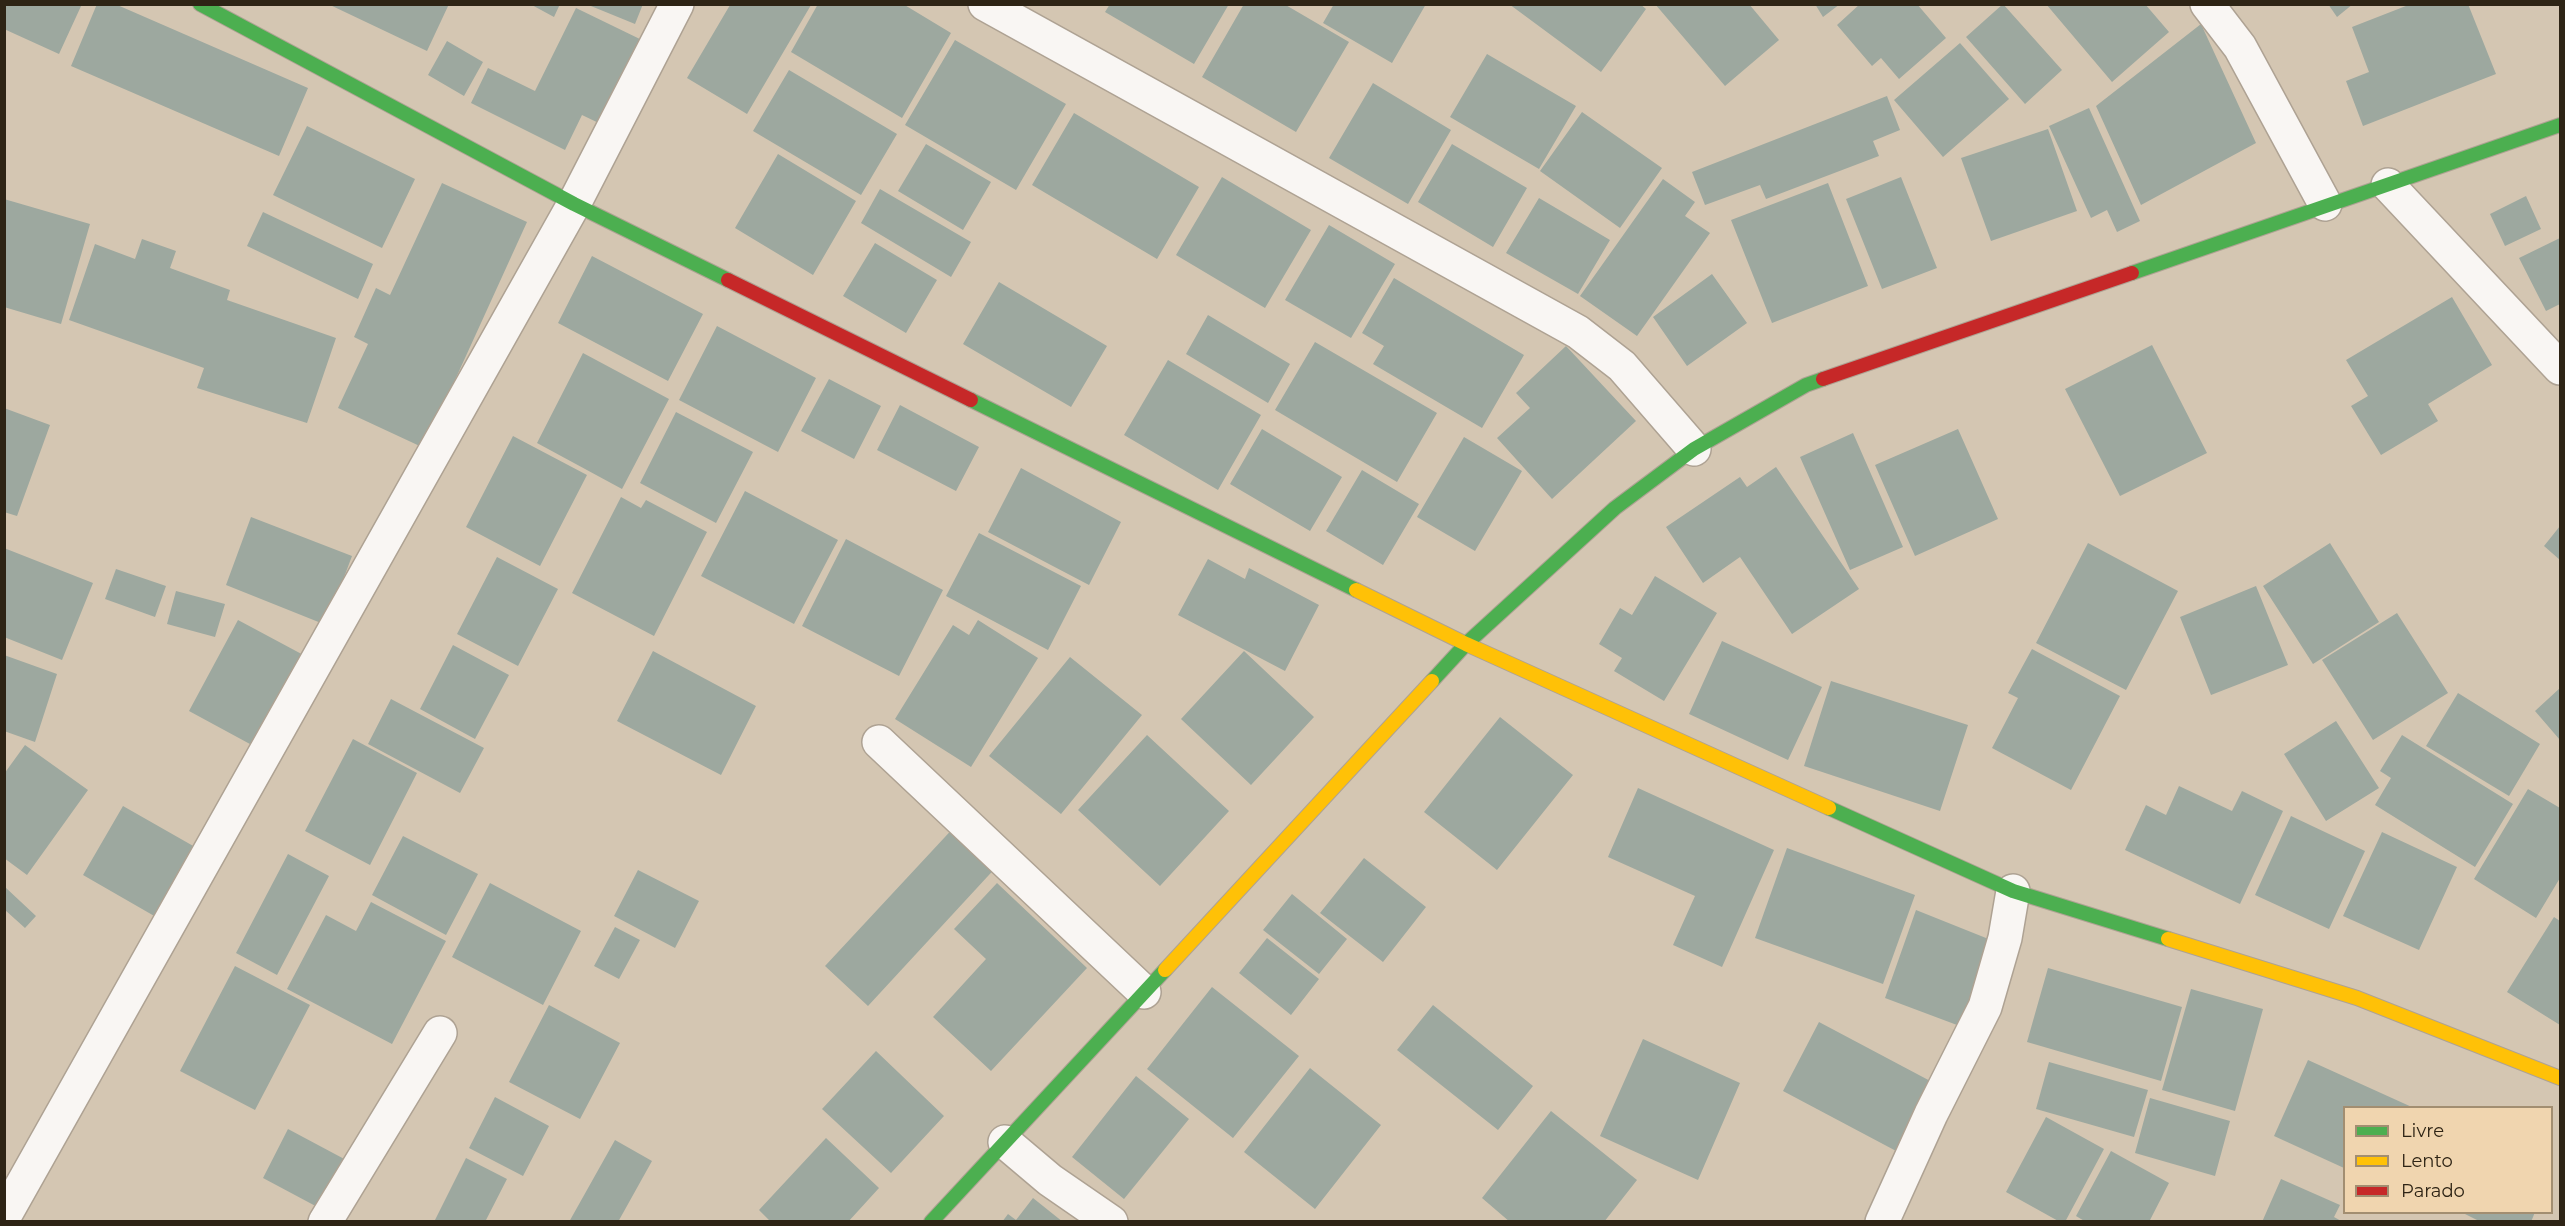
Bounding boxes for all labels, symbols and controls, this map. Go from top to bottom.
legend [2343,1106,2553,1214]
text: Livre [2401,1120,2444,1142]
text: Lento [2401,1150,2453,1172]
text: Parado [2401,1180,2465,1202]

